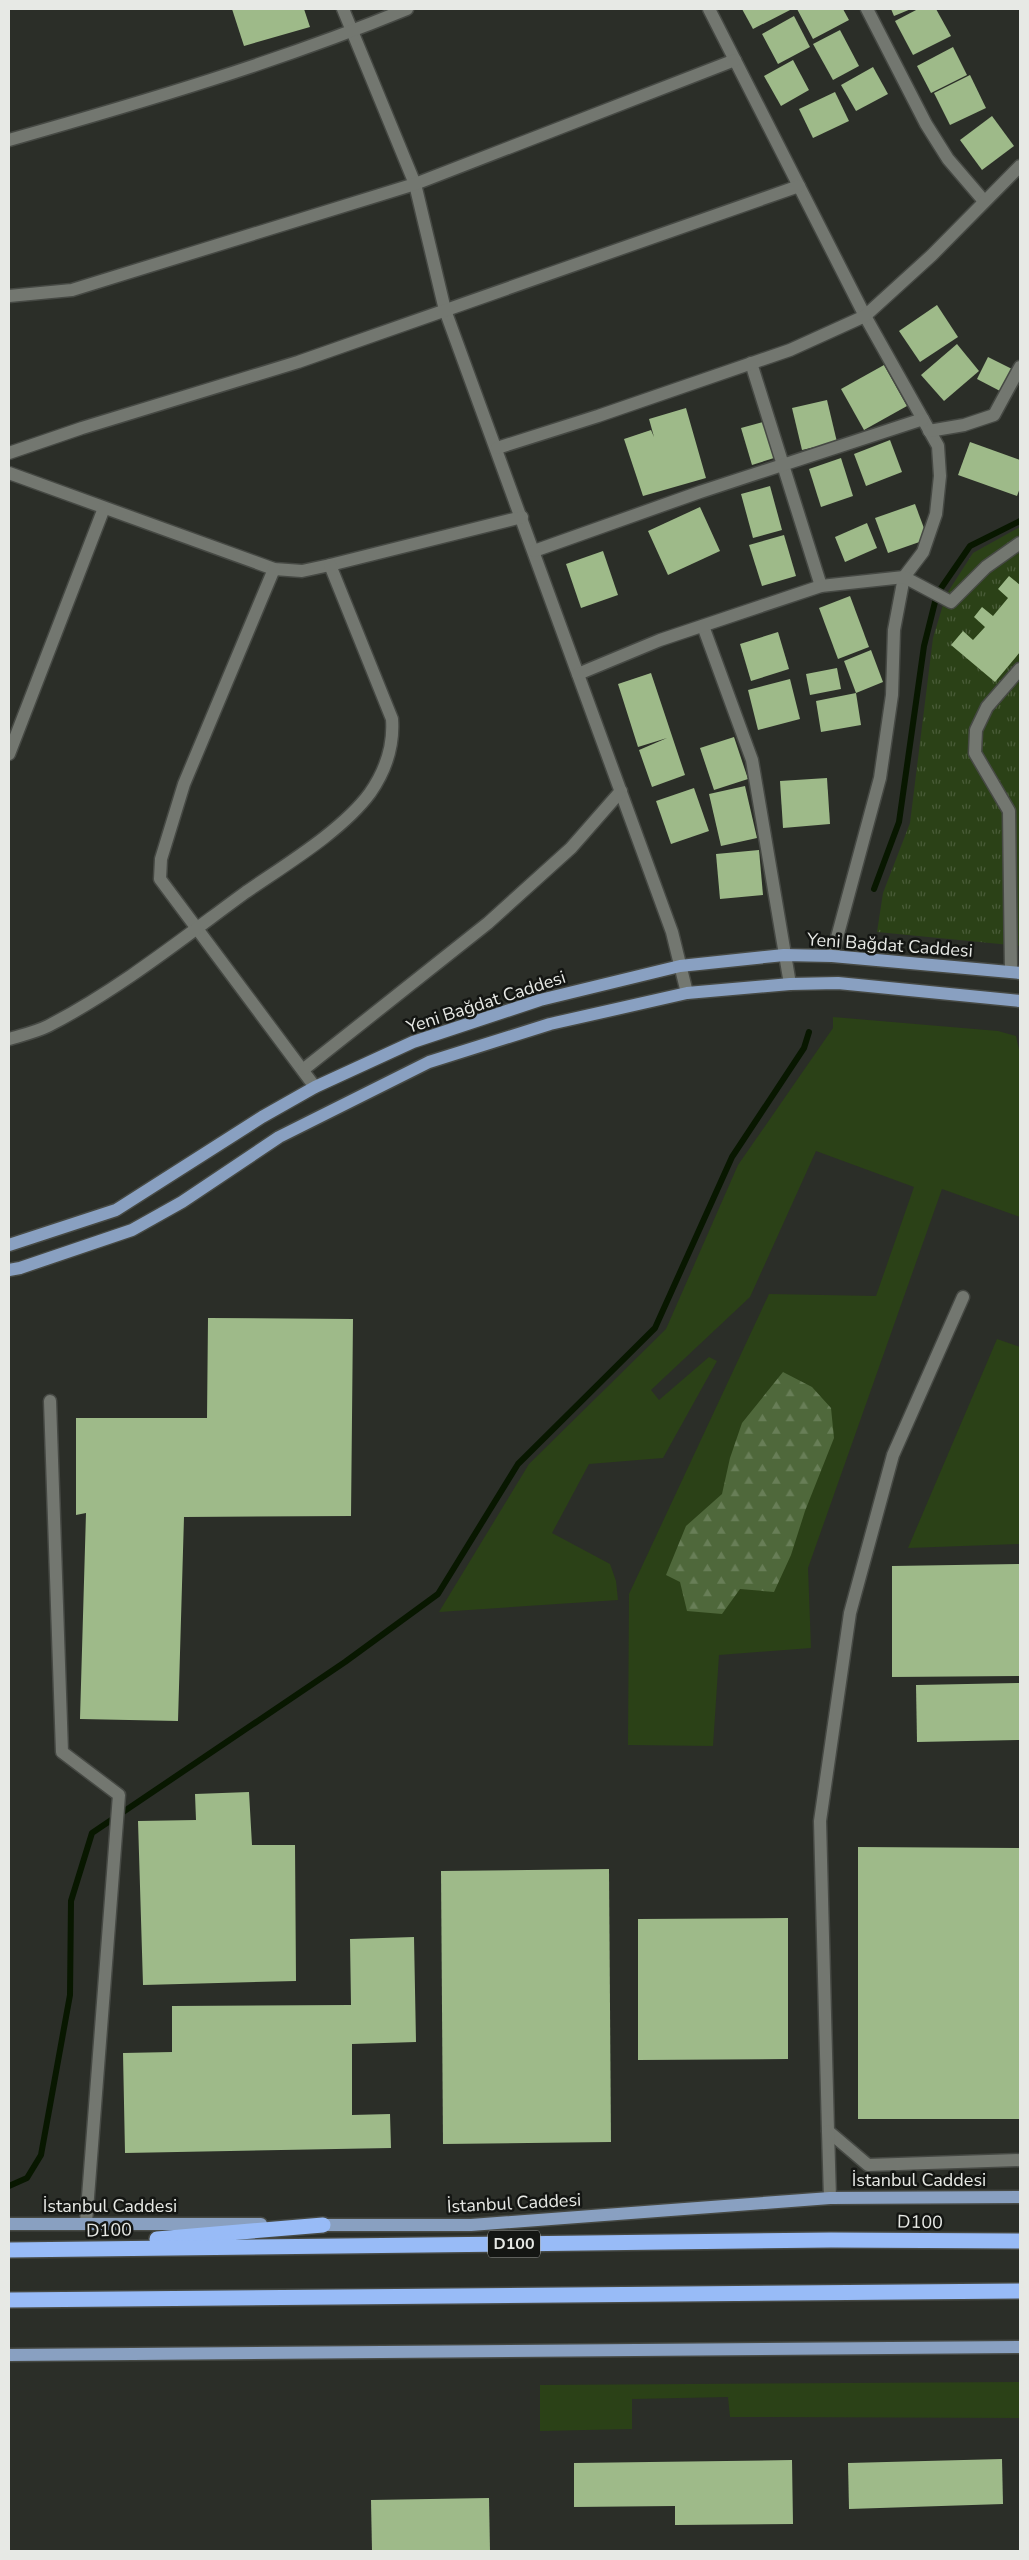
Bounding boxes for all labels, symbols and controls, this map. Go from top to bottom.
street label: Yeni Bağdat Caddesi [805,927,974,963]
street label: Yeni Bağdat Caddesi [402,965,569,1039]
street label: İstanbul Caddesi [852,2168,986,2192]
street label: İstanbul Caddesi [446,2187,582,2219]
street label: İstanbul Caddesi [43,2194,177,2218]
street label: D100 [897,2210,943,2234]
street label: D100 [86,2218,132,2242]
road number: D100 [488,2230,540,2258]

